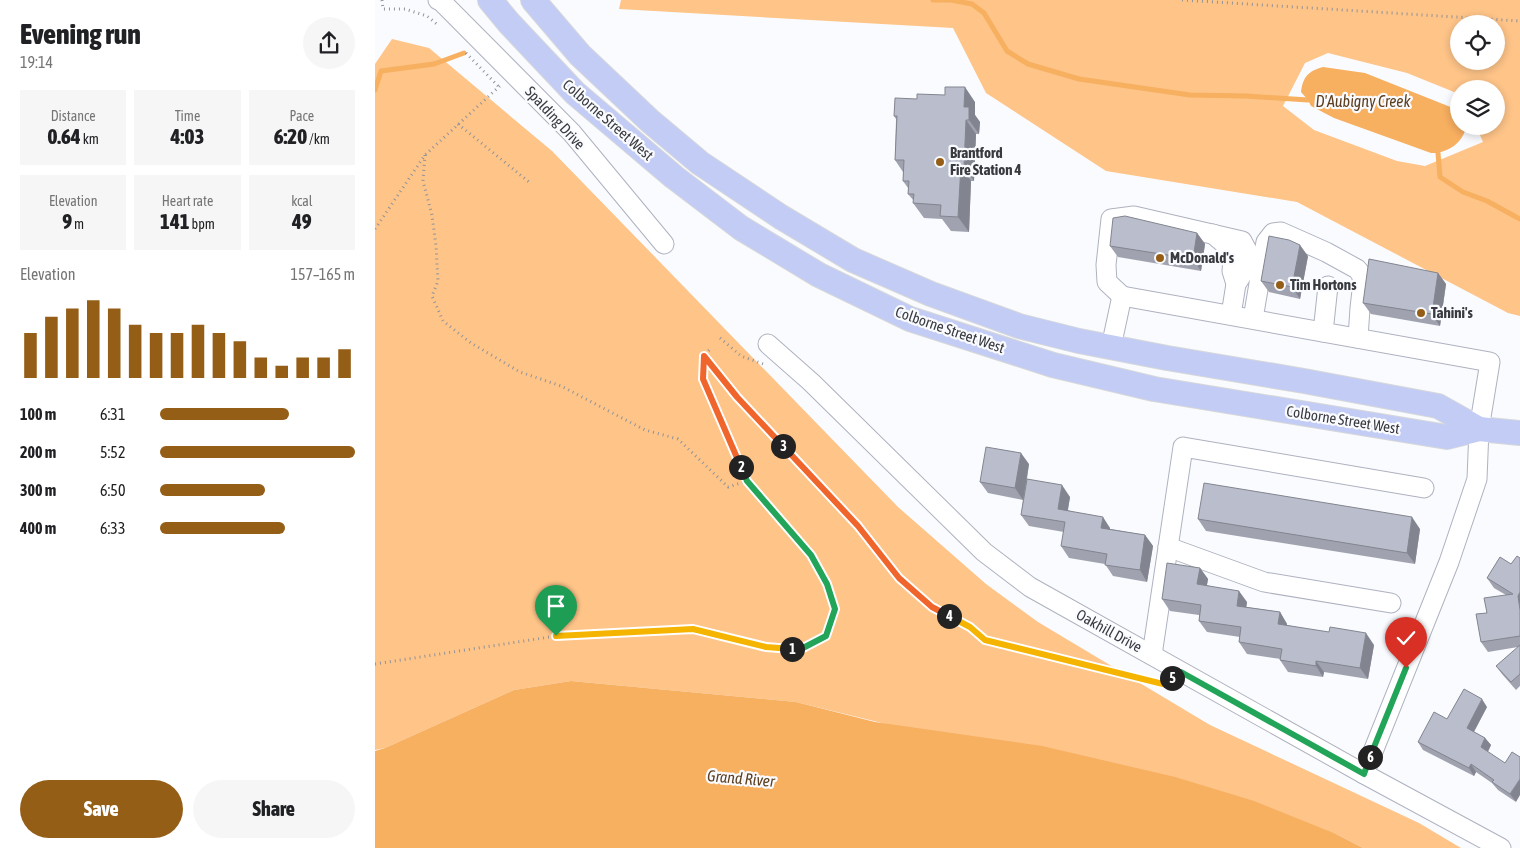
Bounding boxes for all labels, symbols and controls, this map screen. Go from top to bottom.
map controls [1450,15,1505,135]
button: locate [1450,15,1505,70]
button: share [303,17,355,69]
text: Evening run [20,18,141,50]
text: 19:14 [20,53,53,71]
street label: Colborne Street West [560,76,657,164]
button: layers [1450,80,1505,135]
street label: Spalding Drive [522,83,589,153]
water label: D'Aubigny Creek [1315,92,1412,111]
text: Distance [51,108,96,124]
text: Time [175,108,200,124]
text: Pace [290,108,314,124]
text: 0.64 [47,124,81,148]
text: 4:03 [171,124,204,148]
text: 6:20 [274,124,307,148]
text: km [81,131,99,147]
text: /km [307,131,330,147]
place label: Brantford Fire Station 4 [950,144,1022,178]
marker: Brantford Fire Station 4 [934,156,946,168]
text: Elevation [49,193,97,209]
text: Heart rate [162,193,213,209]
text: kcal [291,193,312,209]
text: 9 [62,209,72,233]
text: 141 [160,209,190,233]
text: 49 [292,209,312,233]
text: m [72,216,84,232]
text: bpm [190,216,215,232]
place label: McDonald's [1170,249,1235,266]
marker: McDonald's [1154,252,1166,264]
text: Elevation [20,265,75,283]
text: 157–165 m [291,265,355,283]
place label: Tim Hortons [1290,276,1357,293]
marker: Tim Hortons [1274,279,1286,291]
street label: Colborne Street West [893,303,1007,356]
place label: Tahini's [1431,304,1473,321]
marker: Tahini's [1415,307,1427,319]
street label: Colborne Street West [1285,402,1401,437]
text: 100 m [20,405,56,423]
text: 6:31 [100,405,125,423]
pin: 3 [771,434,795,458]
text: 3 [780,438,787,454]
text: 200 m [20,443,56,461]
text: 5:52 [100,443,125,461]
pin: 2 [729,454,753,480]
text: 2 [738,459,745,475]
text: 300 m [20,481,56,499]
text: 6:50 [100,481,125,499]
text: 400 m [20,519,56,537]
text: 6:33 [100,519,125,537]
pin [535,585,577,636]
icon: arrive [542,592,570,620]
pin: 4 [937,604,961,628]
street label: Oakhill Drive [1074,606,1145,656]
text: 4 [946,608,953,624]
pin [1385,617,1427,668]
icon: check [1392,624,1420,652]
pin: 1 [779,636,805,662]
text: 1 [789,641,796,657]
pin: 5 [1159,666,1185,690]
text: 5 [1169,670,1176,686]
pin: 6 [1357,744,1383,770]
text: 6 [1367,749,1374,765]
water label: Grand River [706,766,777,790]
button: Save [20,780,183,838]
button: Share [193,780,355,838]

